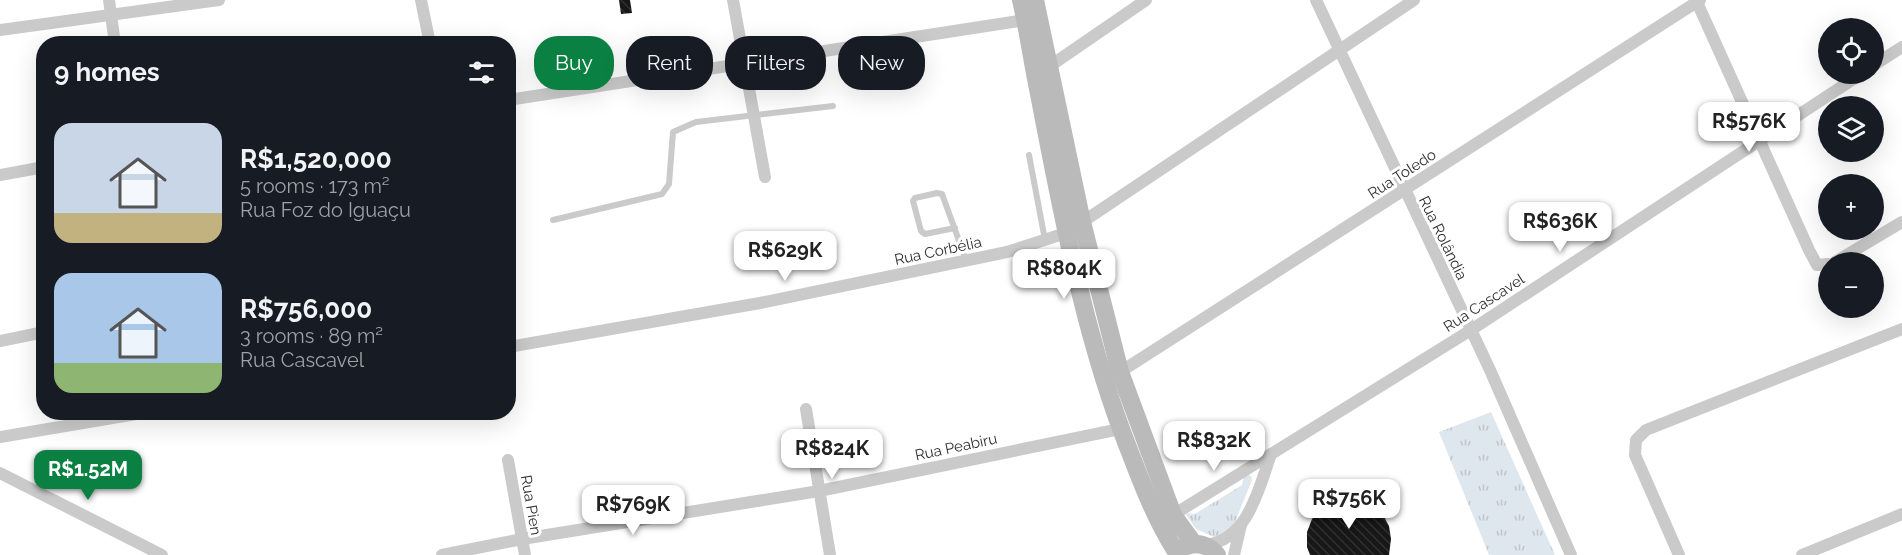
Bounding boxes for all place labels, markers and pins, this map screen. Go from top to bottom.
pin: R$576K [1700,102,1798,153]
pin: R$636K [1511,202,1609,253]
pin: R$629K [736,231,834,282]
pin: R$804K [1015,249,1113,300]
pin: R$832K [1165,421,1263,472]
pin: R$824K [783,429,881,480]
pin: R$1.52M [33,450,143,501]
pin: R$756K [1300,479,1398,530]
pin: R$769K [584,485,682,536]

